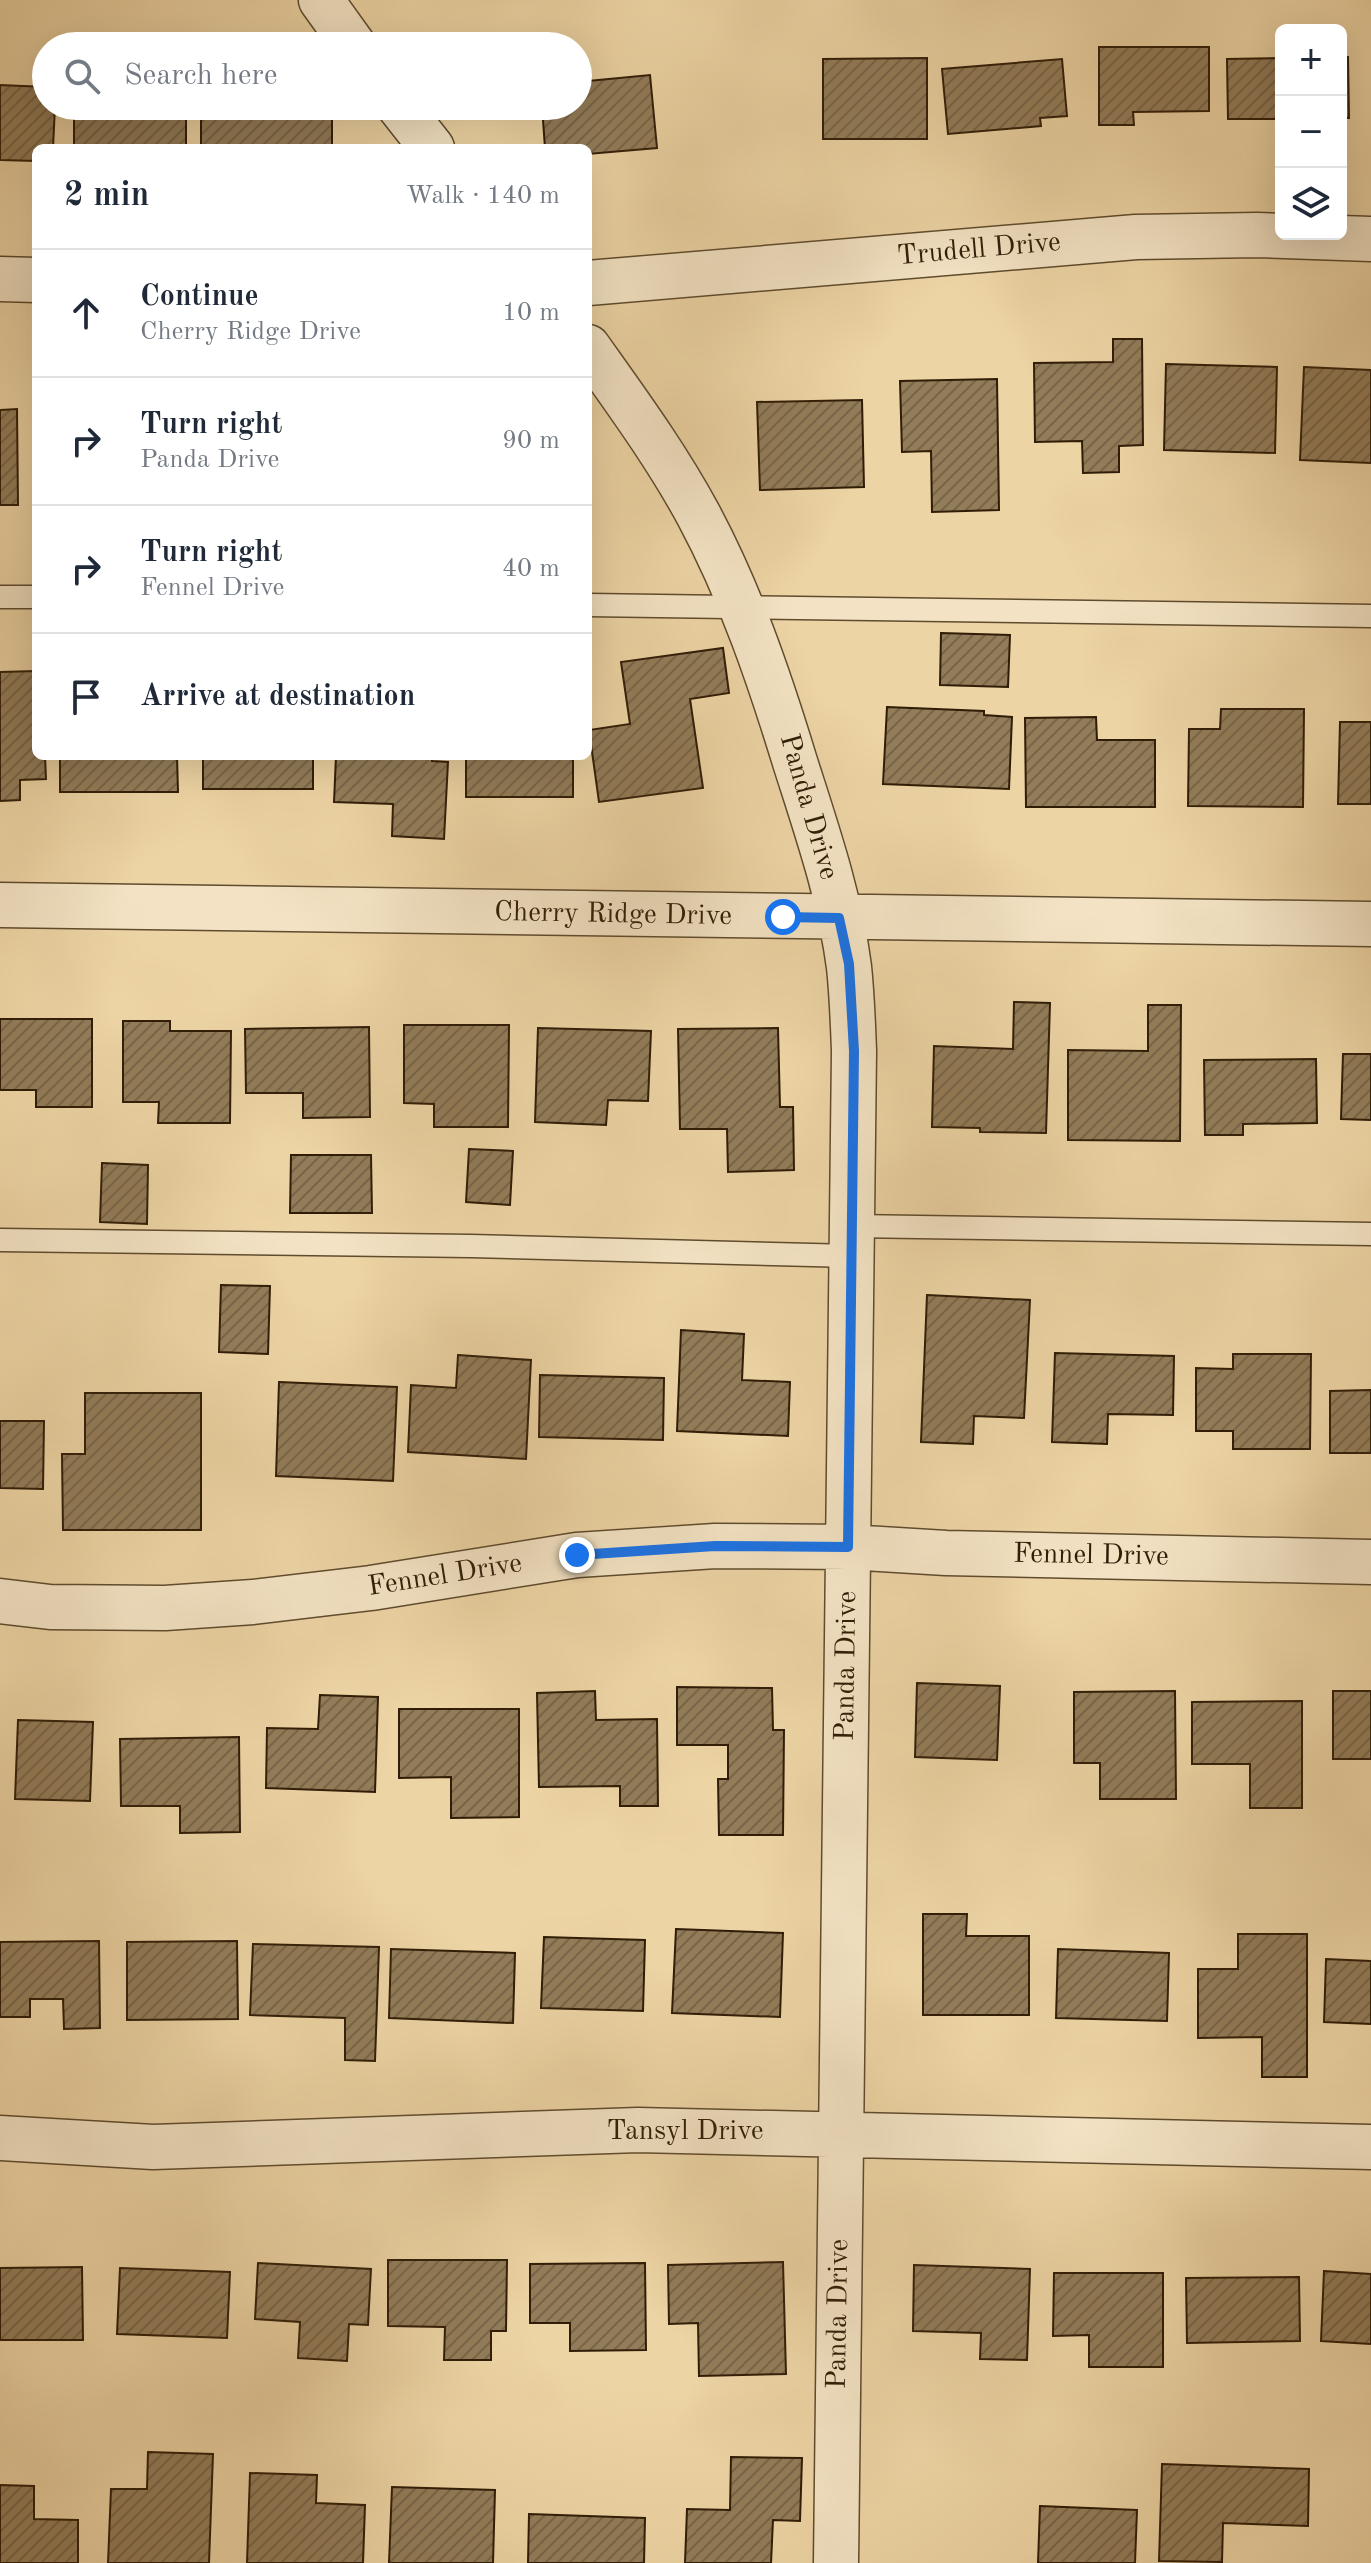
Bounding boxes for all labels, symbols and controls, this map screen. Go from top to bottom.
map controls [1275,24,1347,240]
button: + [1275,24,1347,96]
search box [32,32,592,120]
icon: search [60,54,104,98]
text: Search here [124,61,278,91]
button: − [1275,96,1347,168]
button: layers [1275,168,1347,240]
text: 2 min [64,179,149,213]
text: Walk · 140 m [406,183,560,209]
street label: Trudell Drive [896,229,1062,271]
text: Continue [140,282,259,312]
icon: ahead [64,291,108,335]
text: 10 m [502,300,560,326]
text: Cherry Ridge Drive [140,319,361,345]
text: Turn right [140,410,282,440]
icon: right [64,419,108,463]
text: 90 m [502,428,560,454]
text: Panda Drive [140,447,280,473]
text: Turn right [140,538,282,568]
icon: right [64,547,108,591]
text: 40 m [502,556,560,582]
text: Fennel Drive [140,575,284,601]
icon: arrive [64,675,108,719]
text: Arrive at destination [140,682,415,712]
street label: Panda Drive [774,731,842,883]
street label: Cherry Ridge Drive [494,899,732,931]
route start [765,899,801,935]
route end [559,1537,595,1573]
street label: Fennel Drive [1013,1541,1169,1571]
street label: Fennel Drive [366,1550,524,1602]
street label: Panda Drive [832,1591,862,1741]
street label: Tansyl Drive [606,2118,764,2146]
street label: Panda Drive [824,2239,854,2389]

